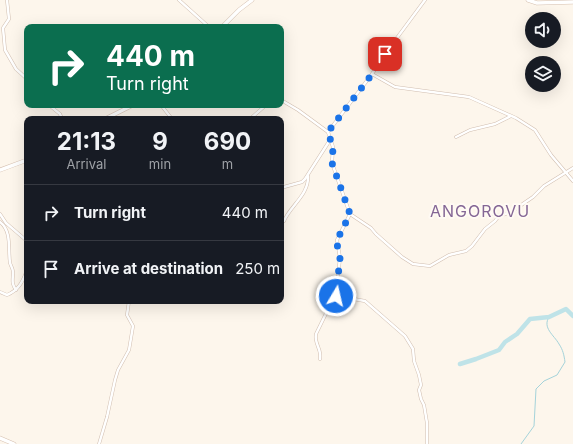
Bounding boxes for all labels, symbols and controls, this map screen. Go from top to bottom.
map controls [525,12,561,92]
button: sound [525,12,561,48]
pin [368,37,402,71]
text: 440 m [106,39,195,73]
icon: right [40,40,92,92]
icon: arrive [374,43,396,65]
button: layers [525,56,561,92]
text: Turn right [106,73,189,94]
text: 21:13 [57,127,116,156]
text: 9 [152,127,168,156]
text: 690 [204,127,251,156]
text: Arrival [66,156,106,172]
text: min [149,156,171,172]
text: m [222,156,233,172]
district label: ANGOROVU [430,201,530,221]
icon: right [40,202,62,224]
text: Turn right [74,203,146,222]
text: 440 m [222,203,268,222]
icon: arrive [40,258,62,280]
text: Arrive at destination [74,259,223,278]
text: 250 m [235,259,280,278]
position arrow [315,275,357,317]

